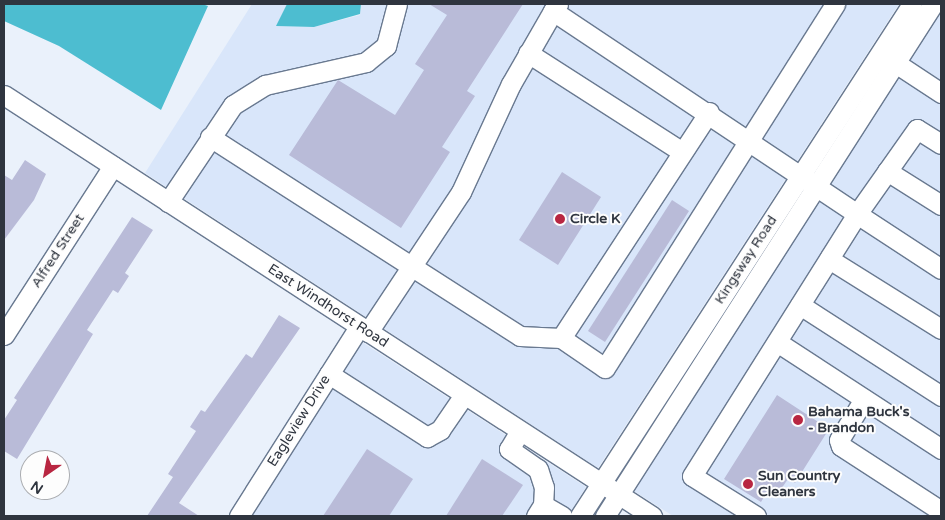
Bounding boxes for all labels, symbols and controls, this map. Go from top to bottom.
street label: Alfred Street [28,211,88,291]
place label: Circle K [570,211,620,227]
marker: Circle K [554,213,566,225]
street label: Kingsway Road [711,213,781,307]
street label: East Windhorst Road [265,261,391,351]
street label: Eagleview Drive [264,372,334,470]
place label: Bahama Buck's - Brandon [808,404,909,437]
marker: Bahama Buck's - Brandon [792,414,804,426]
north arrow [20,450,70,500]
place label: Sun Country Cleaners [758,468,840,501]
text: N [28,477,46,497]
marker: Sun Country Cleaners [742,478,754,490]

